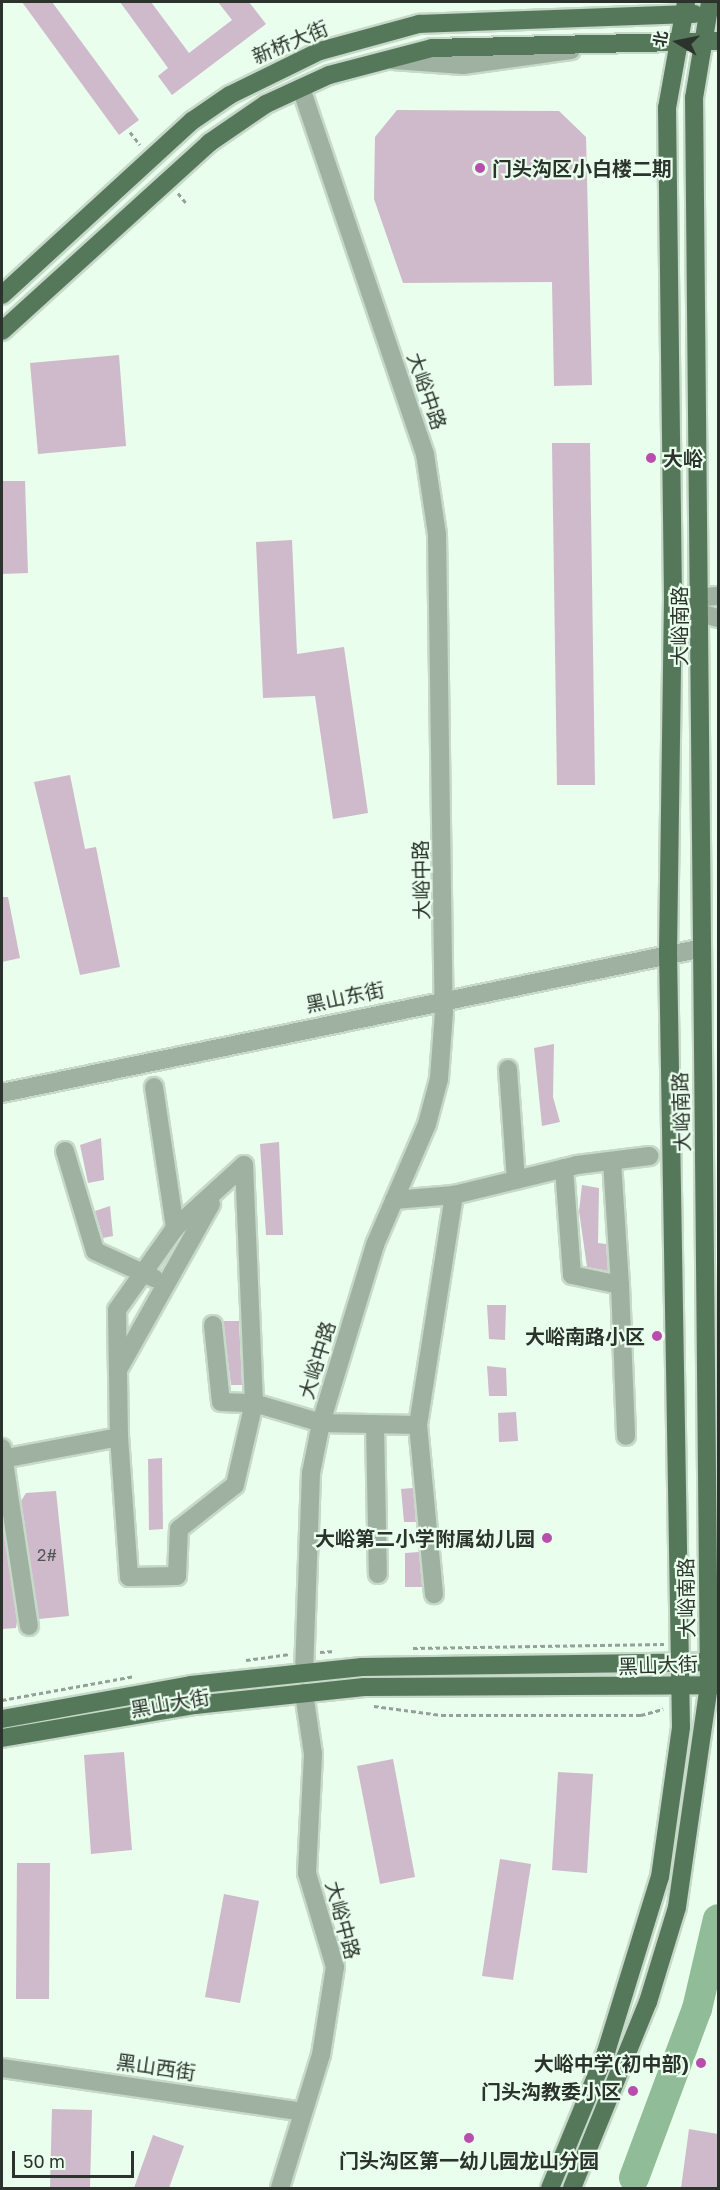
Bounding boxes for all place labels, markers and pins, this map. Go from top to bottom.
place label: 门头沟区小白楼二期 [492,156,672,180]
marker: 门头沟区小白楼二期 [473,161,487,175]
place label: 大峪 [663,446,703,470]
marker: 大峪 [644,451,658,465]
place label: 大峪南路小区 [525,1324,645,1348]
marker: 大峪南路小区 [650,1329,664,1343]
place label: 大峪第二小学附属幼儿园 [315,1526,535,1550]
marker: 大峪第二小学附属幼儿园 [540,1531,554,1545]
place label: 大峪中学(初中部) [534,2051,689,2075]
marker: 大峪中学(初中部) [694,2056,708,2070]
place label: 门头沟教委小区 [481,2079,621,2103]
marker: 门头沟教委小区 [626,2084,640,2098]
marker: 门头沟区第一幼儿园龙山分园 [462,2131,476,2145]
place label: 门头沟区第一幼儿园龙山分园 [339,2148,599,2172]

